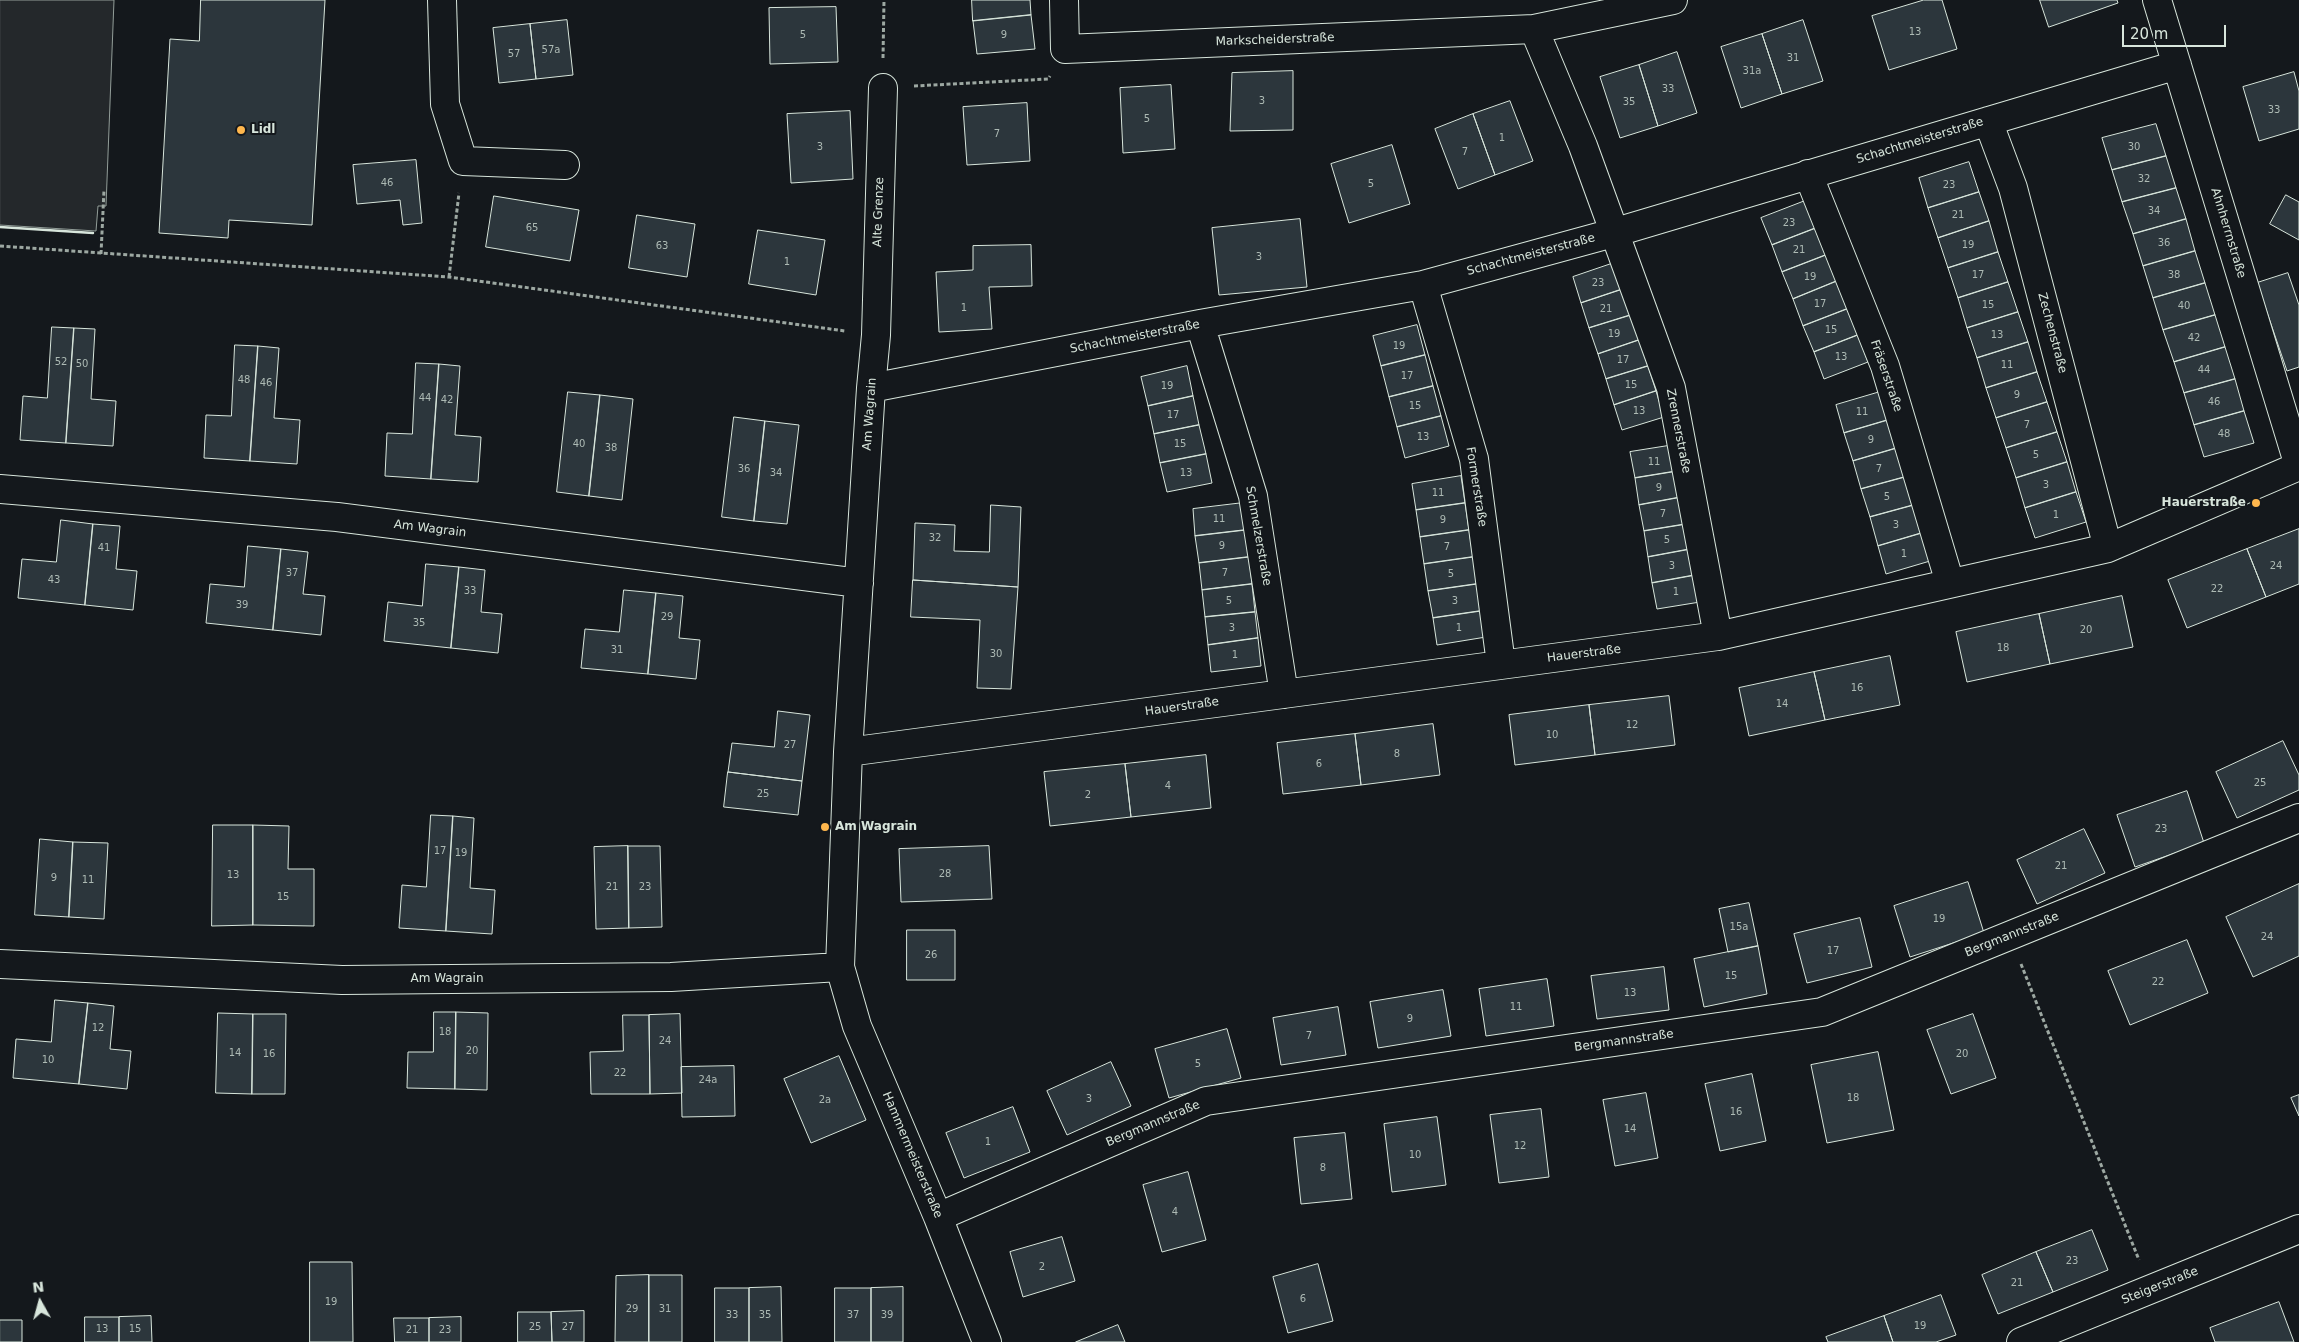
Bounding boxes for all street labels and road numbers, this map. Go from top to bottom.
street label: Markscheiderstraße [1215,31,1335,49]
street label: Schachtmeisterstraße [1855,115,1985,167]
street label: Alte Grenze [871,177,887,247]
street label: Ahnherrnstraße [2207,186,2249,280]
street label: Schachtmeisterstraße [1465,231,1597,279]
street label: Zechenstraße [2034,291,2070,375]
street label: Schachtmeisterstraße [1069,317,1201,357]
street label: Fräserstraße [1867,338,1905,414]
street label: Am Wagrain [860,377,880,451]
street label: Zrennerstraße [1663,387,1693,475]
street label: Formerstraße [1463,446,1489,528]
street label: Schmelzerstraße [1242,485,1274,587]
street label: Am Wagrain [393,517,467,541]
street label: Hauerstraße [1546,642,1622,666]
street label: Hauerstraße [1144,695,1220,719]
street label: Bergmannstraße [1963,910,2061,960]
street label: Am Wagrain [410,972,484,986]
street label: Bergmannstraße [1573,1027,1675,1055]
street label: Hammermeisterstraße [879,1090,945,1220]
street label: Bergmannstraße [1104,1098,1202,1150]
street label: Steigerstraße [2120,1264,2200,1308]

